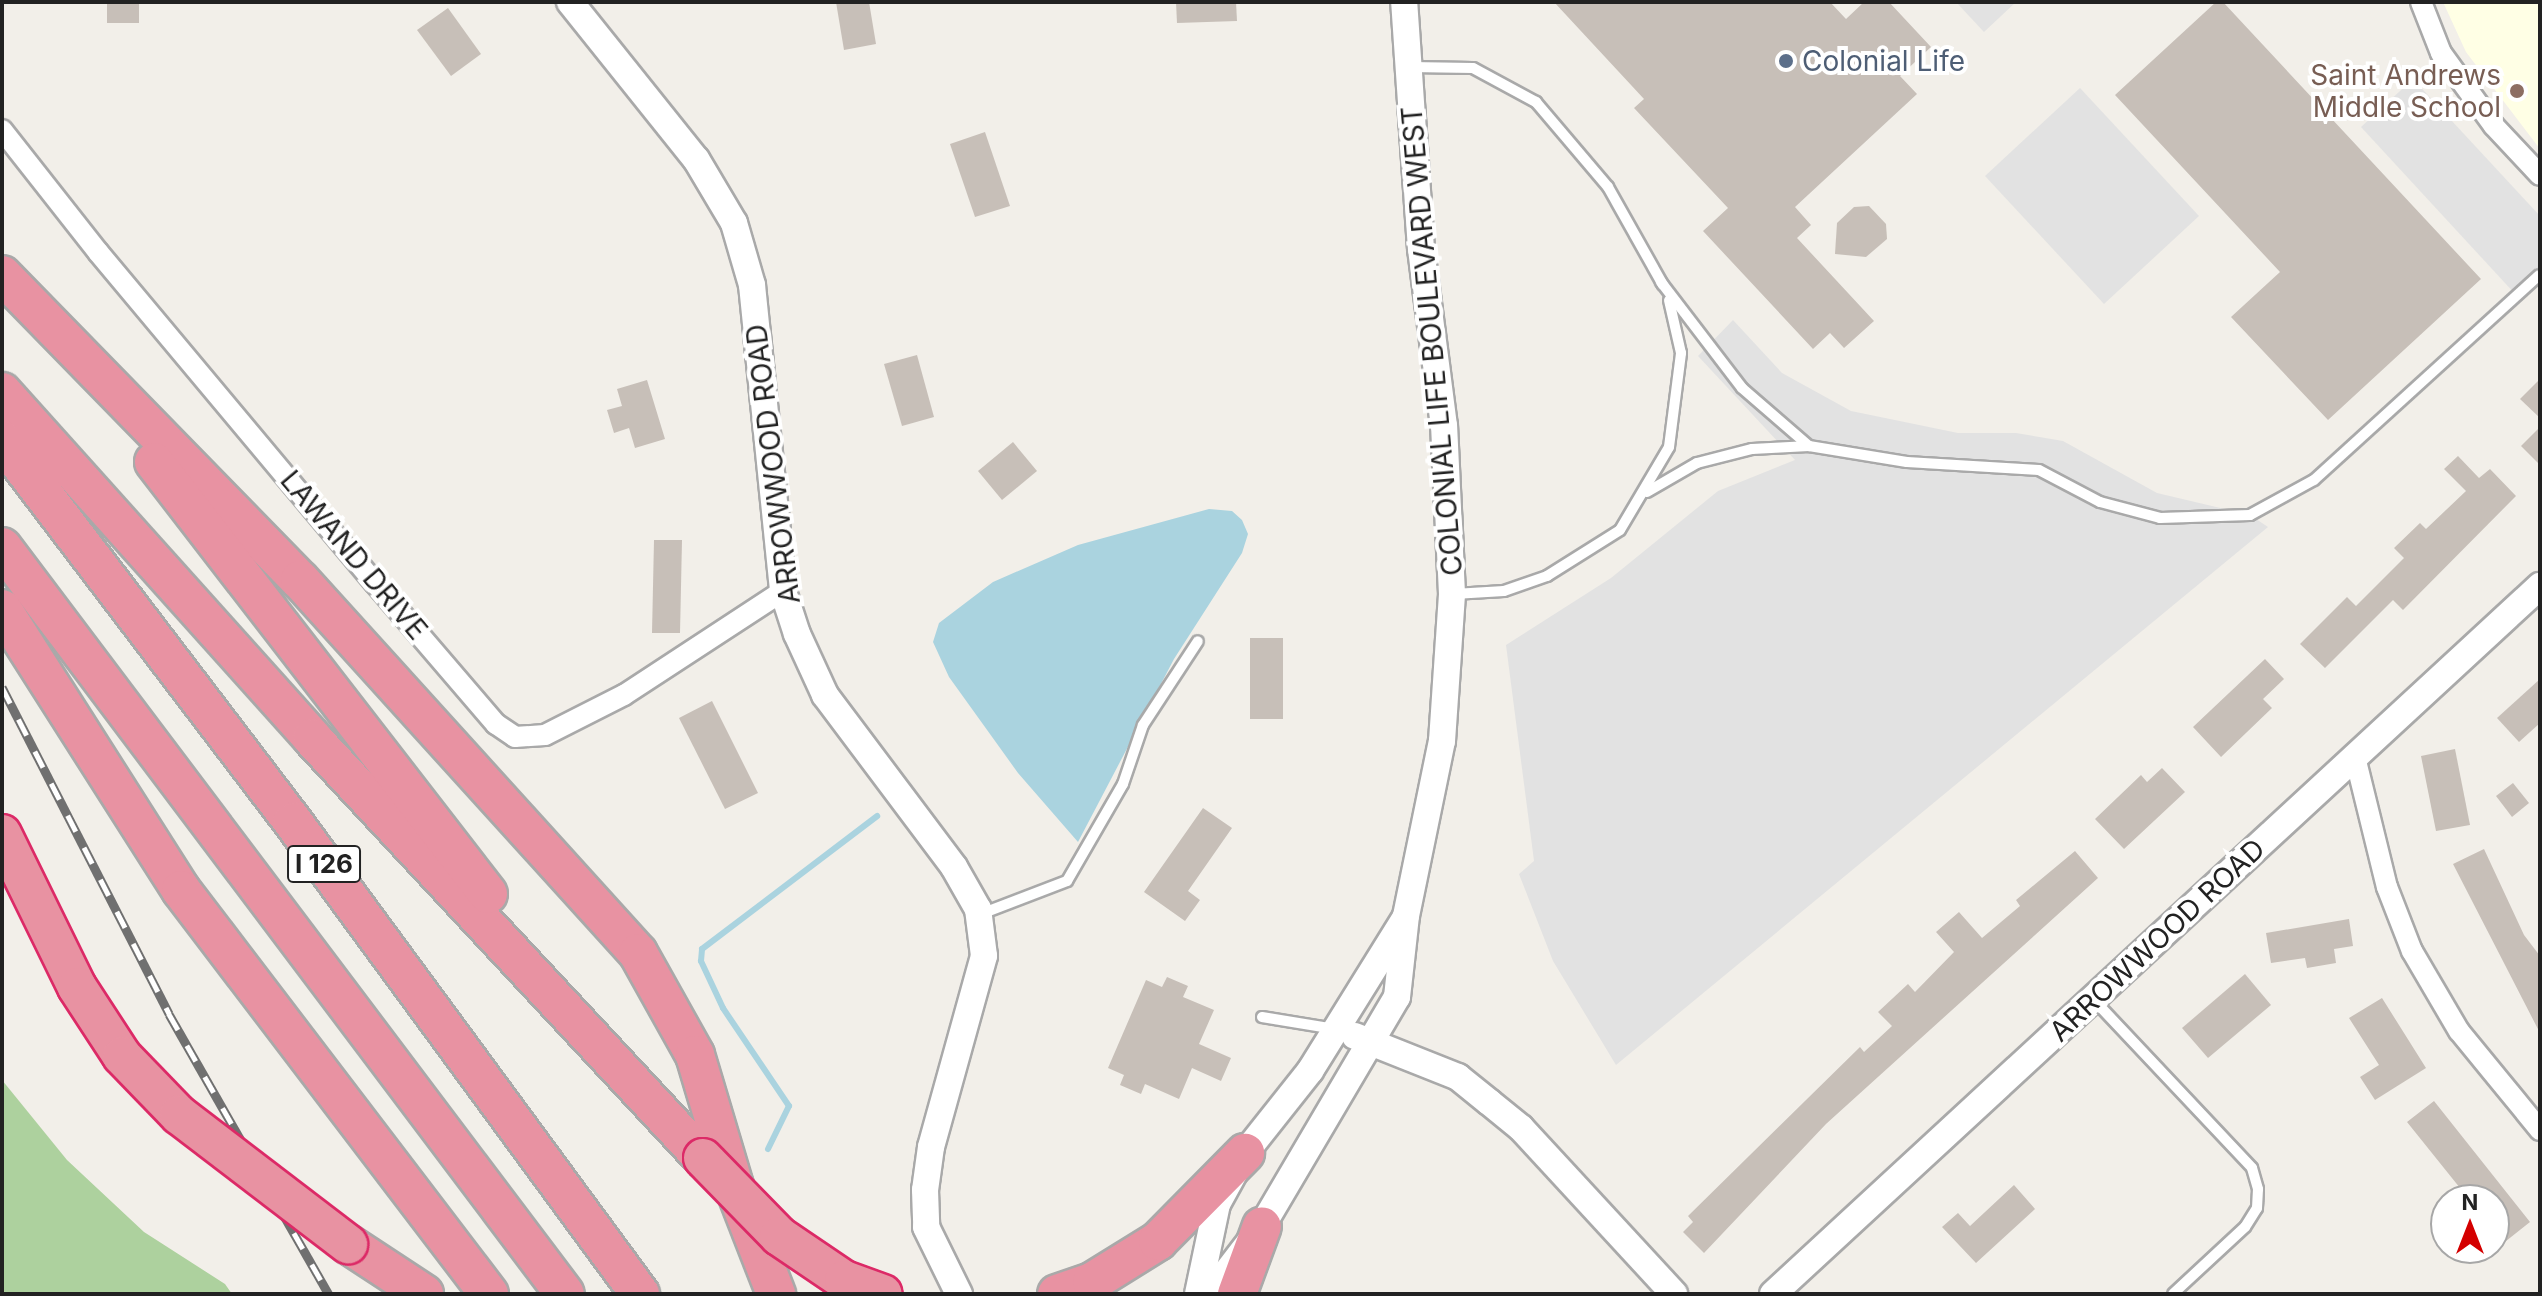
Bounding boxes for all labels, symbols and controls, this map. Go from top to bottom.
place label: Colonial Life [1802,44,1965,78]
marker: Colonial Life [1777,52,1795,70]
place label: Saint Andrews Middle School [2310,58,2501,124]
marker: Saint Andrews Middle School [2508,82,2526,100]
street label: COLONIAL LIFE BOULEVARD WEST [1395,105,1469,577]
street label: ARROWWOOD ROAD [739,322,807,606]
street label: LAWAND DRIVE [274,464,434,646]
street label: ARROWWOOD ROAD [2043,832,2271,1048]
road number: I 126 [286,842,362,886]
north arrow [2430,1184,2510,1264]
text: N [2462,1189,2478,1215]

